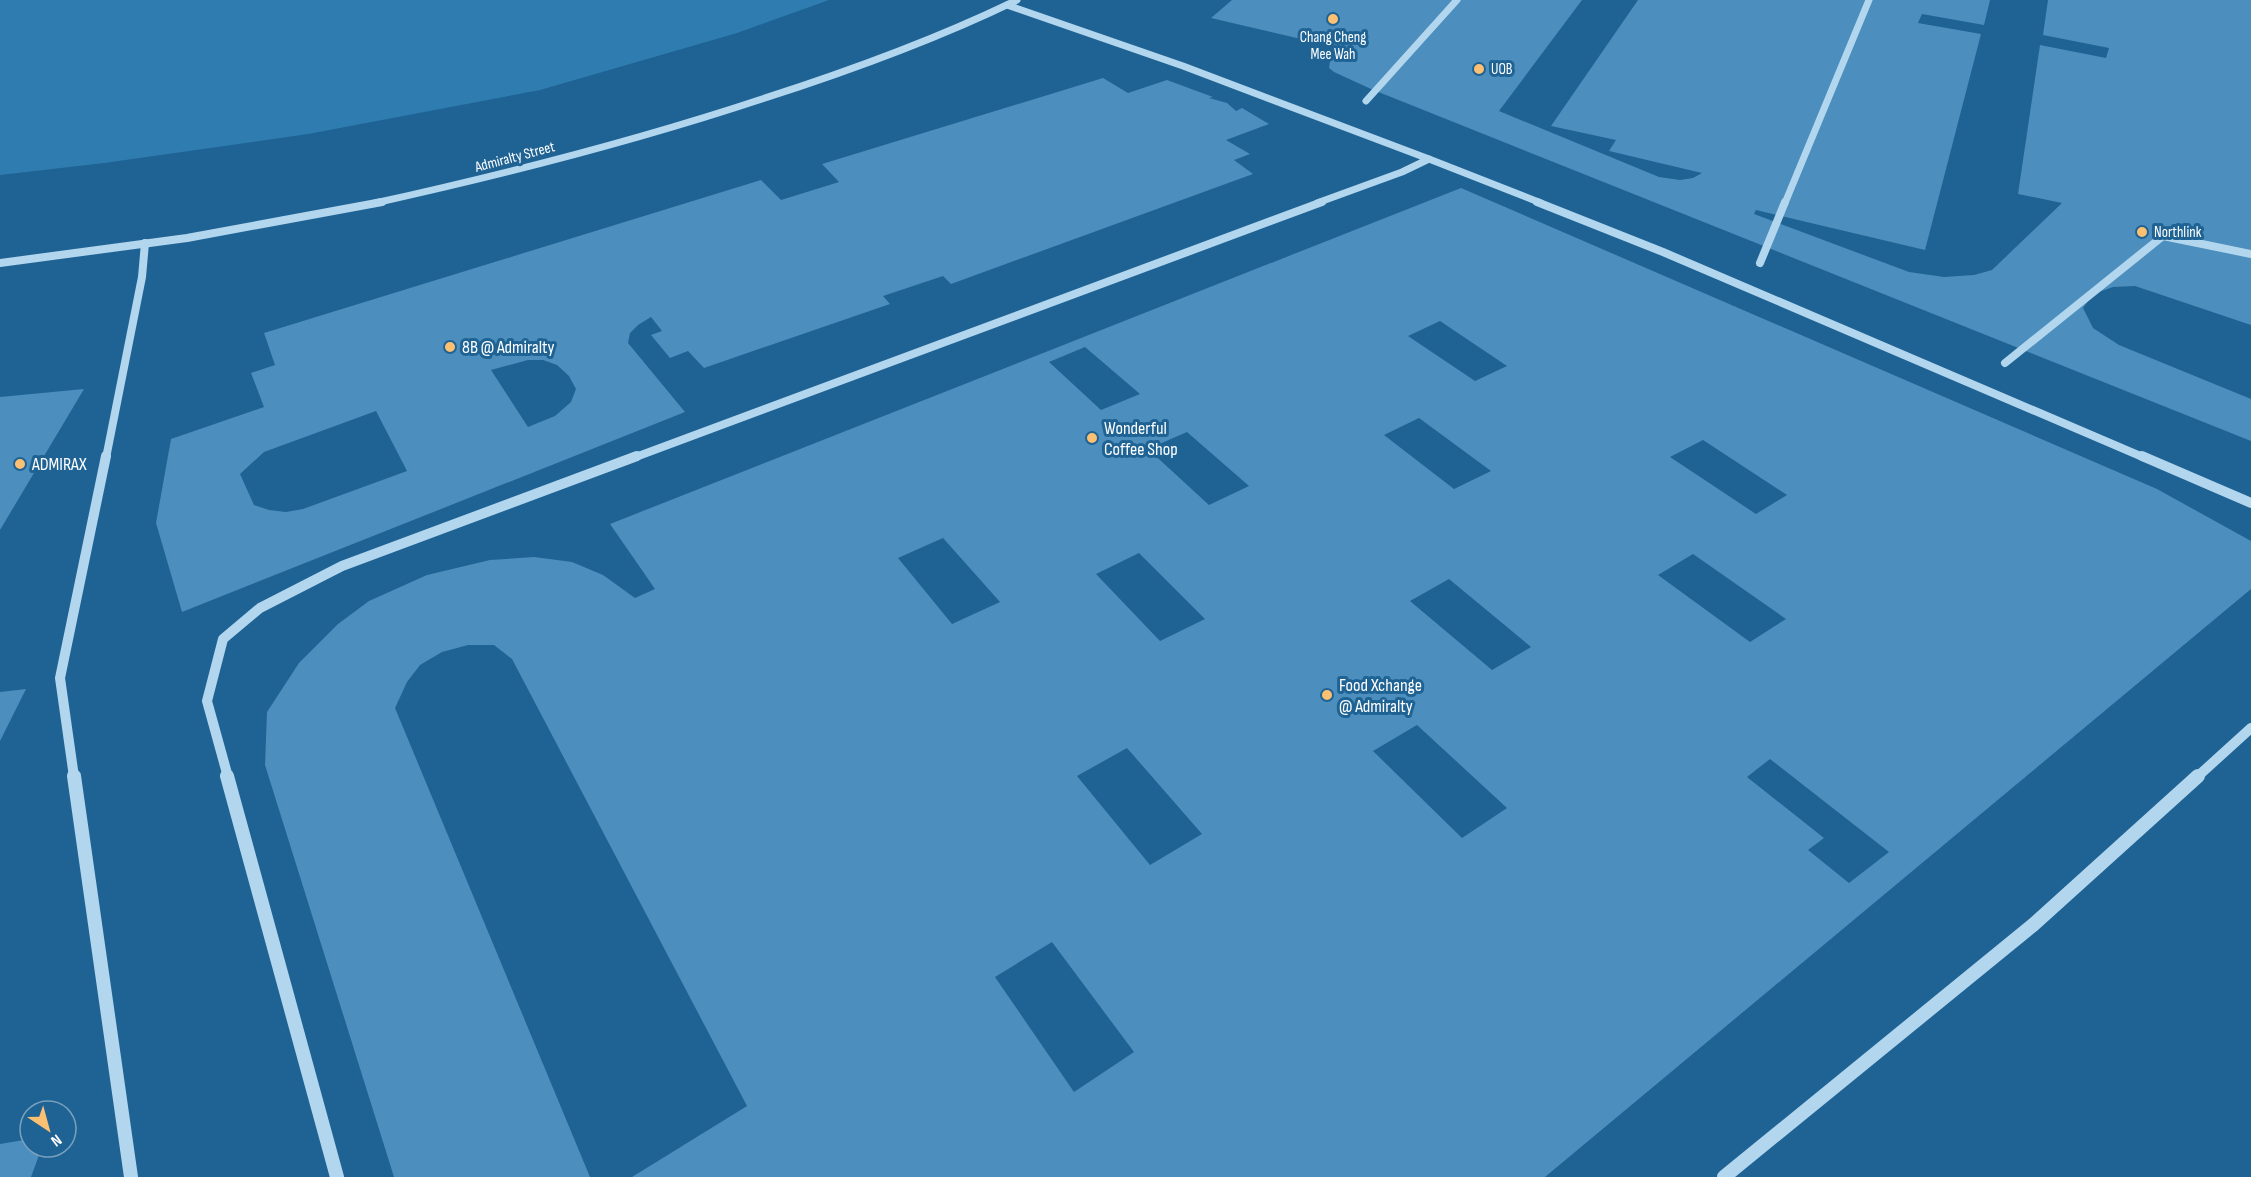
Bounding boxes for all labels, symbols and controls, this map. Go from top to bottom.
marker: Chang Cheng Mee Wah [1326,12,1340,26]
place label: Chang Cheng Mee Wah [1300,28,1366,64]
place label: UOB [1491,60,1513,79]
marker: UOB [1472,62,1486,76]
street label: Admiralty Street [472,137,557,177]
place label: Northlink [2154,223,2202,242]
marker: Northlink [2135,225,2149,239]
place label: 8B @ Admiralty [462,337,555,358]
marker: 8B @ Admiralty [443,340,457,354]
place label: Wonderful Coffee Shop [1104,418,1178,460]
marker: Wonderful Coffee Shop [1085,431,1099,445]
place label: ADMIRAX [31,454,87,475]
marker: ADMIRAX [13,457,27,471]
place label: Food Xchange @ Admiralty [1339,675,1422,717]
marker: Food Xchange @ Admiralty [1320,688,1334,702]
north arrow [18,1099,78,1159]
text: N [47,1130,65,1150]

